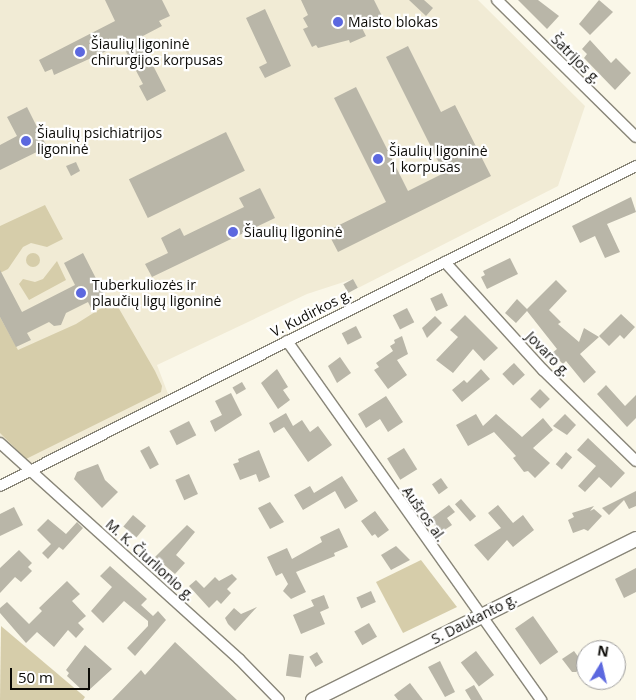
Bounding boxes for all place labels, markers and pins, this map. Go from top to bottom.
place label: Maisto blokas [348,14,438,30]
marker: Maisto blokas [332,16,344,28]
place label: Šiaulių ligoninė chirurgijos korpusas [91,36,223,68]
marker: Šiaulių ligoninė chirurgijos korpusas [73,45,87,59]
place label: Šiaulių psichiatrijos ligoninė [37,125,162,158]
marker: Šiaulių psichiatrijos ligoninė [19,134,33,148]
place label: Šiaulių ligoninė 1 korpusas [389,143,488,176]
marker: Šiaulių ligoninė 1 korpusas [371,152,385,166]
place label: Šiaulių ligoninė [244,224,343,240]
marker: Šiaulių ligoninė [226,225,240,239]
place label: Tuberkuliozės ir plaučių ligų ligoninė [92,277,221,310]
marker: Tuberkuliozės ir plaučių ligų ligoninė [74,286,88,300]

